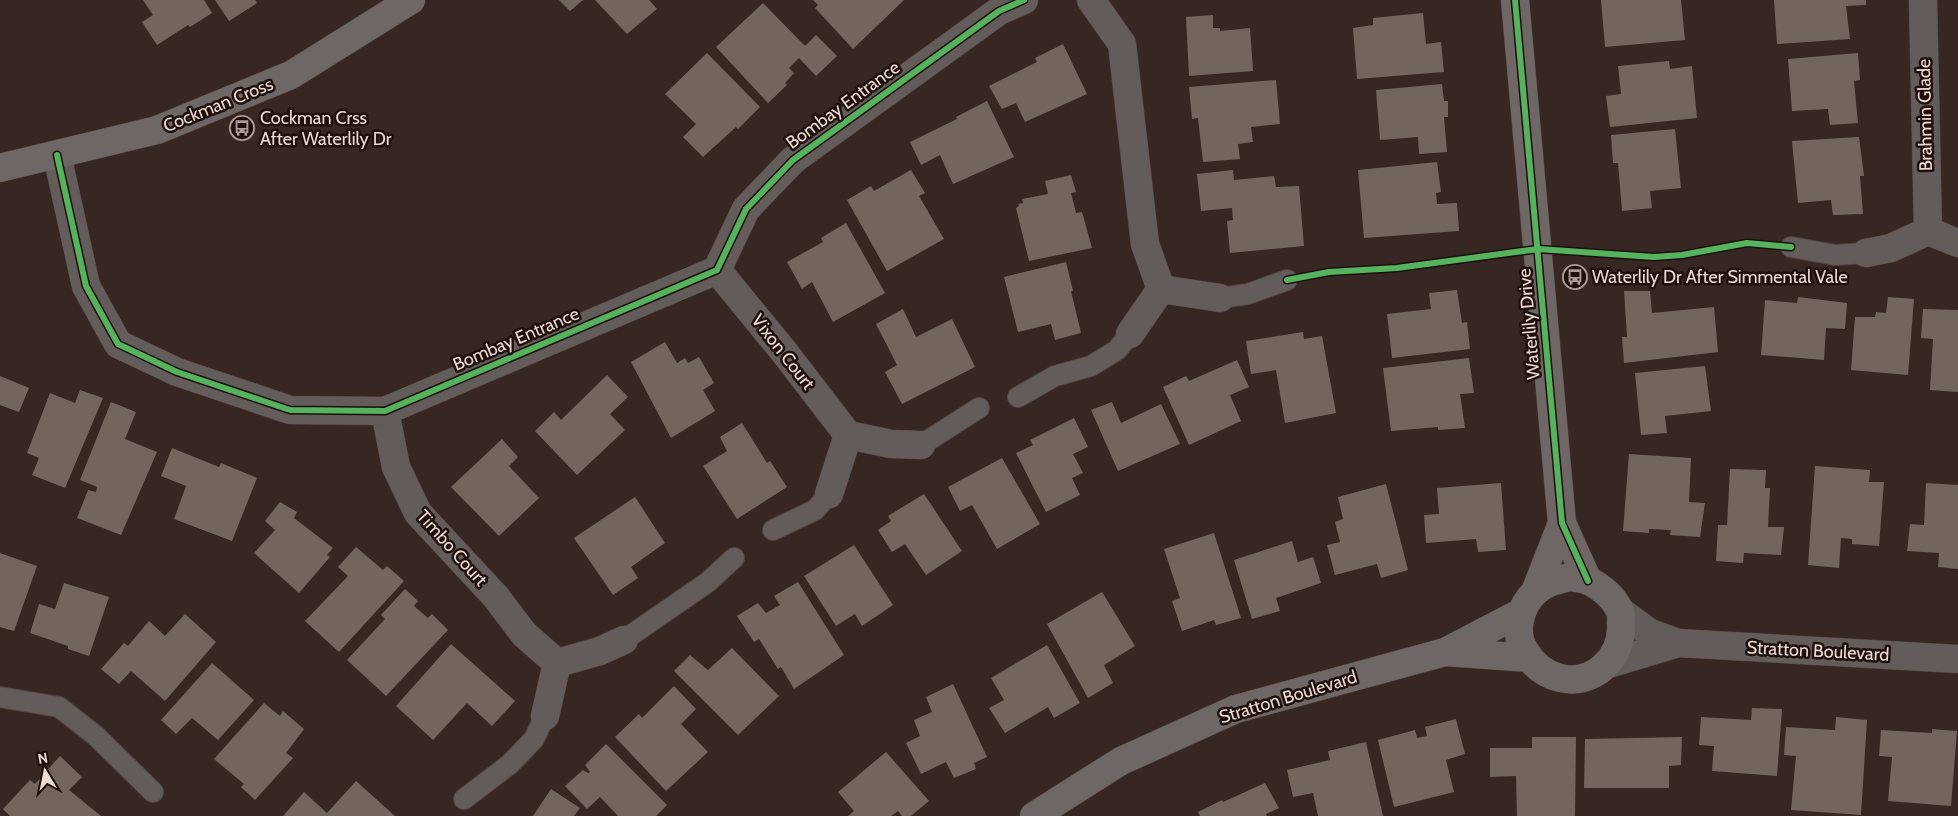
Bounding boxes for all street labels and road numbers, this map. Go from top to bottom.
street label: Bombay Entrance [782,56,904,154]
street label: Brahmin Glade [1913,59,1937,171]
street label: Cockman Cross [160,73,276,137]
street label: Waterlily Drive [1513,268,1545,380]
street label: Bombay Entrance [449,302,583,376]
street label: Vixon Court [747,310,819,394]
street label: Timbo Court [412,505,492,591]
street label: Stratton Boulevard [1746,636,1890,666]
street label: Stratton Boulevard [1217,666,1359,728]

